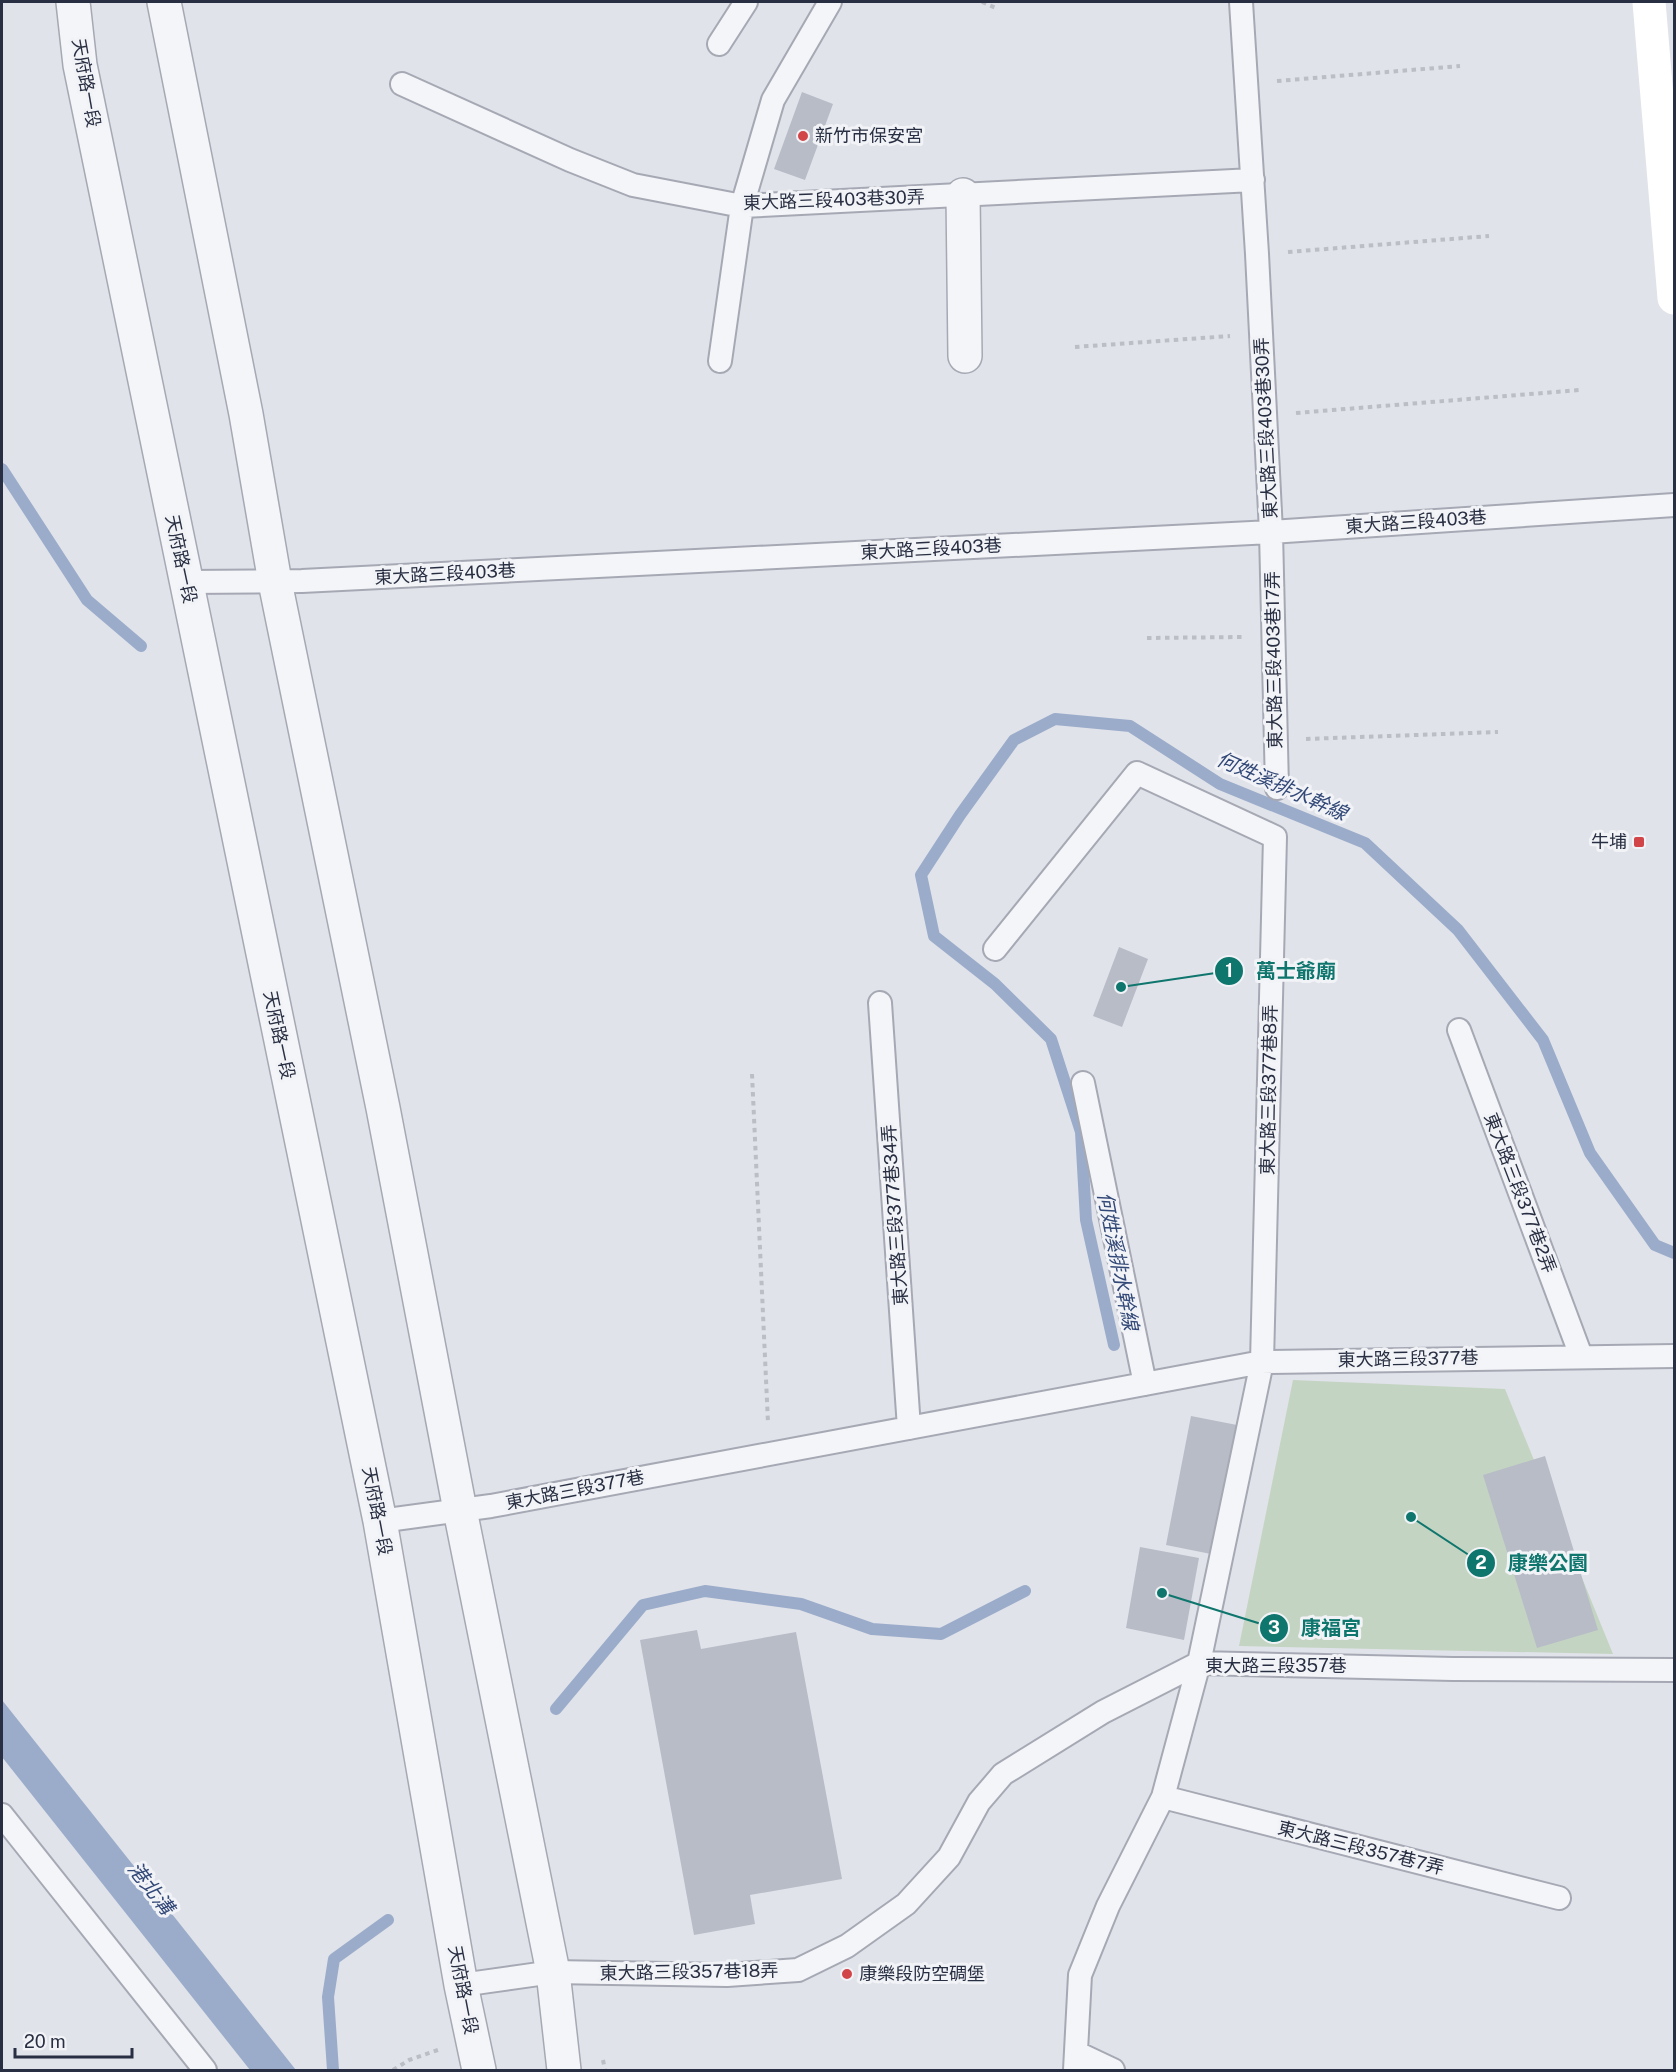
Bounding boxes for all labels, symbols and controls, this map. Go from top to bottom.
street label: 天府路一段 [68,37,105,129]
place label: 新竹市保安宮 [815,125,923,146]
marker: 新竹市保安宮 [796,129,810,143]
street label: 東大路三段403巷30弄 [743,186,925,213]
street label: 東大路三段403巷30弄 [1250,337,1281,519]
street label: 東大路三段403巷 [1345,506,1487,537]
street label: 天府路一段 [162,513,201,605]
street label: 東大路三段403巷 [860,534,1002,563]
street label: 東大路三段403巷 [374,559,516,588]
street label: 東大路三段403巷17弄 [1261,571,1286,749]
water label: 何姓溪排水幹線 [1213,747,1353,826]
place label: 牛埔 [1591,831,1627,852]
marker: 牛埔 [1632,835,1646,849]
callout: 萬士爺廟 [1214,952,1348,990]
text: 萬士爺廟 [1256,959,1336,983]
text: 1 [1225,960,1233,981]
street label: 天府路一段 [260,989,299,1081]
street label: 東大路三段377巷8弄 [1257,1005,1280,1175]
street label: 東大路三段377巷2弄 [1480,1110,1561,1276]
street label: 東大路三段377巷34弄 [878,1124,911,1306]
water label: 何姓溪排水幹線 [1093,1190,1144,1334]
street label: 東大路三段377巷 [1337,1347,1479,1370]
street label: 天府路一段 [359,1465,396,1557]
street label: 東大路三段377巷 [504,1466,646,1513]
callout: 康樂公園 [1466,1544,1600,1582]
text: 康樂公園 [1508,1551,1588,1575]
text: 2 [1475,1552,1487,1573]
callout: 康福宮 [1259,1609,1373,1647]
text: 康福宮 [1301,1616,1361,1640]
text: 3 [1268,1617,1280,1638]
street label: 東大路三段357巷 [1205,1655,1347,1676]
street label: 東大路三段357巷7弄 [1276,1817,1446,1878]
water label: 港北溝 [123,1857,181,1921]
street label: 天府路一段 [445,1944,482,2036]
street label: 東大路三段357巷18弄 [599,1959,778,1984]
place label: 康樂段防空碉堡 [859,1963,985,1984]
marker: 康樂段防空碉堡 [840,1967,854,1981]
scale bar [15,2021,132,2059]
text: 20 m [24,2031,66,2052]

